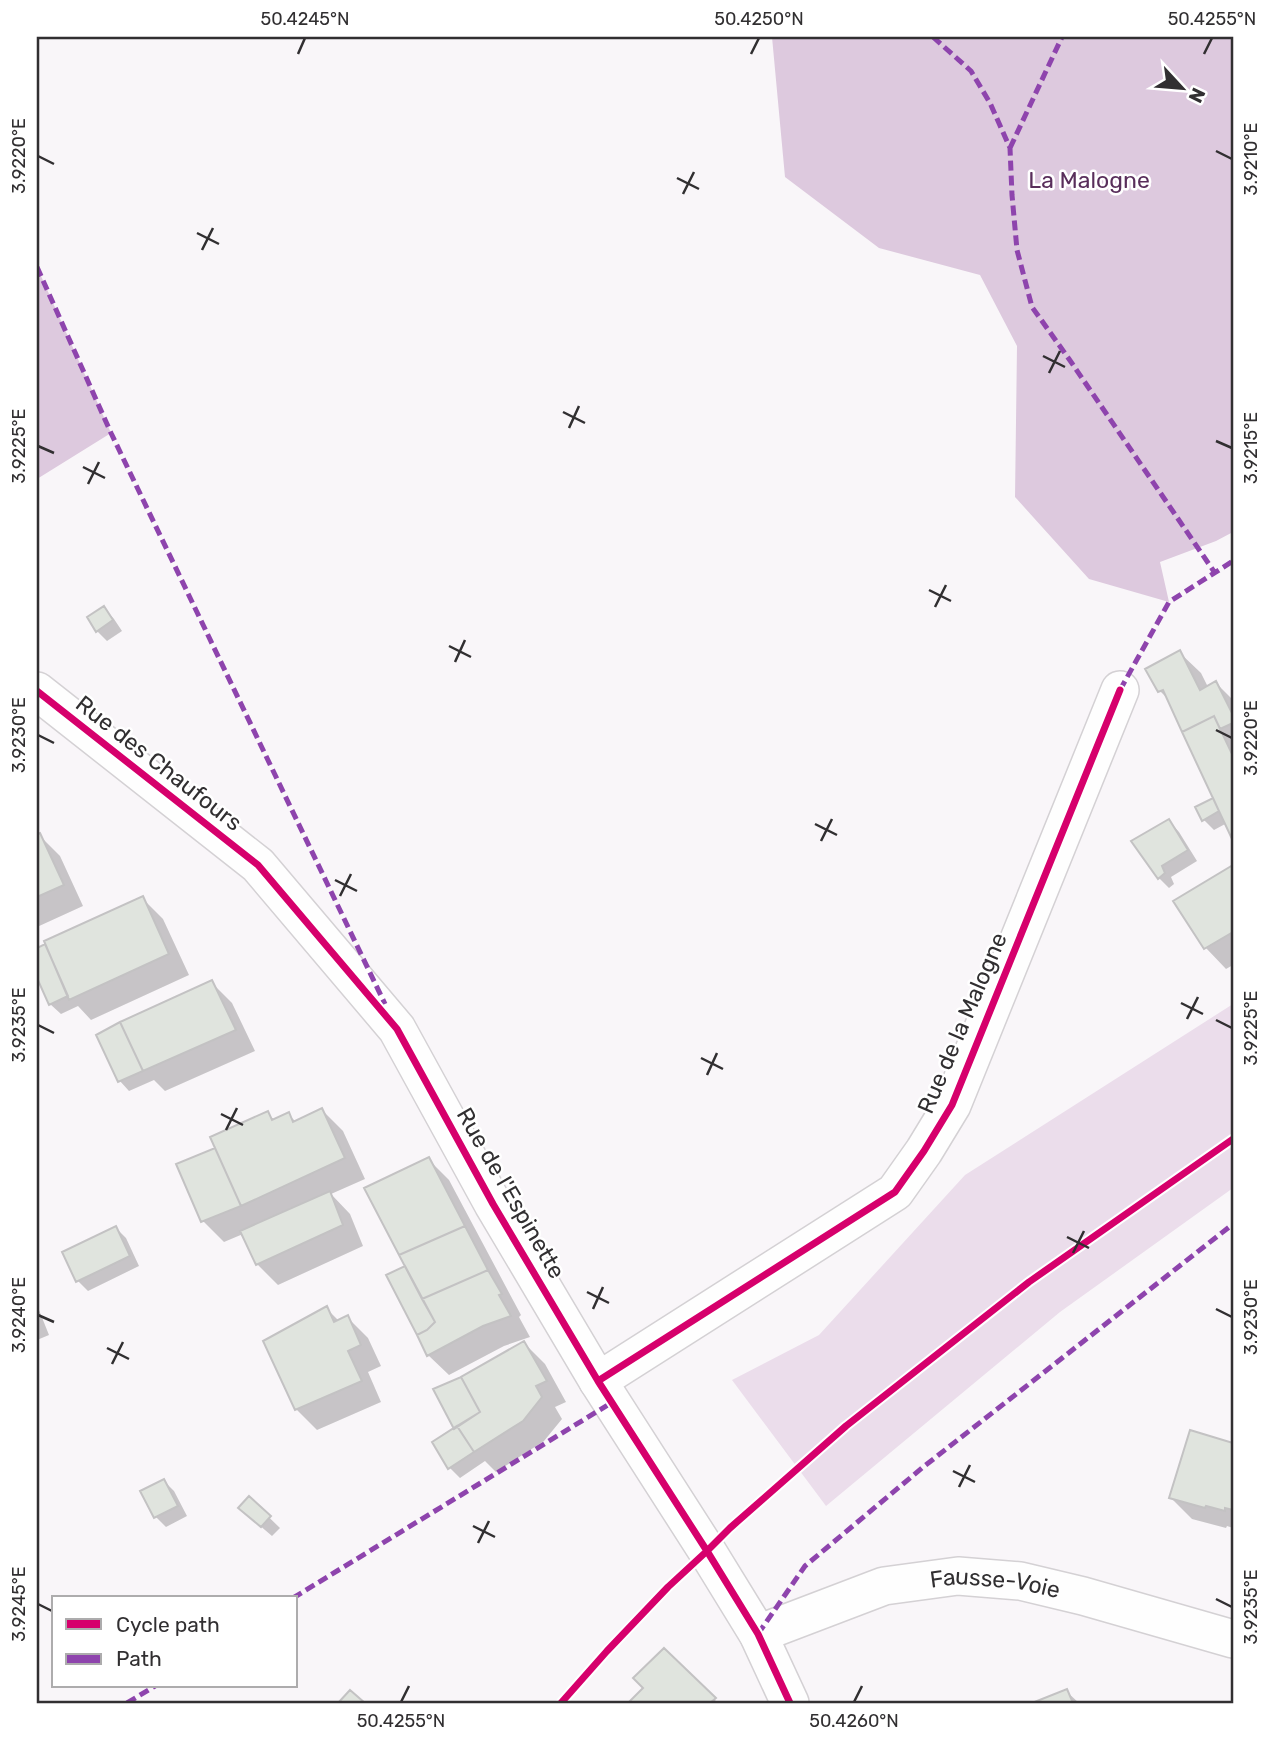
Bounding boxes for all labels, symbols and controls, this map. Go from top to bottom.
text: 50.4245°N [260,8,350,30]
text: 50.4250°N [714,8,804,30]
text: 50.4255°N [1168,8,1256,30]
north arrow [1148,52,1218,122]
text: N [1183,84,1210,106]
text: 3.9220°E [8,118,30,194]
text: 3.9210°E [1240,123,1262,195]
park label: La Malogne [1028,166,1150,194]
text: 3.9225°E [8,409,30,483]
text: 3.9215°E [1240,412,1262,484]
street label: Rue des Chaufours [70,689,248,837]
text: 3.9230°E [8,697,30,773]
text: 3.9220°E [1240,700,1262,776]
street label: Rue de la Malogne [911,928,1013,1118]
text: 3.9235°E [8,987,30,1063]
text: 3.9225°E [1240,991,1262,1065]
street label: Rue de l'Espinette [451,1103,571,1283]
text: 3.9240°E [8,1277,30,1353]
text: 3.9230°E [1240,1279,1262,1355]
street label: Fausse-Voie [928,1562,1063,1604]
text: 3.9245°E [8,1566,30,1642]
text: 3.9235°E [1240,1569,1262,1645]
legend [52,1596,298,1688]
text: Cycle path [116,1612,220,1637]
text: Path [116,1646,162,1671]
text: 50.4255°N [357,1710,445,1732]
text: 50.4260°N [809,1710,899,1732]

